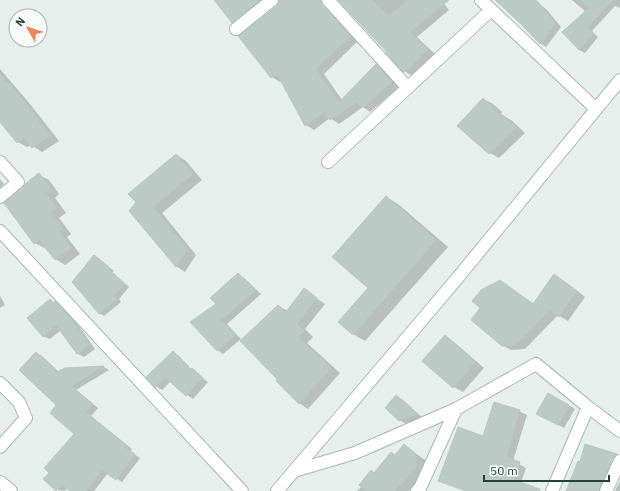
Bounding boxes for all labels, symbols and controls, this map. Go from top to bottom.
north arrow [8,8,48,48]
text: N [12,14,28,29]
scale bar [484,457,609,483]
text: 50 m [490,463,518,478]

